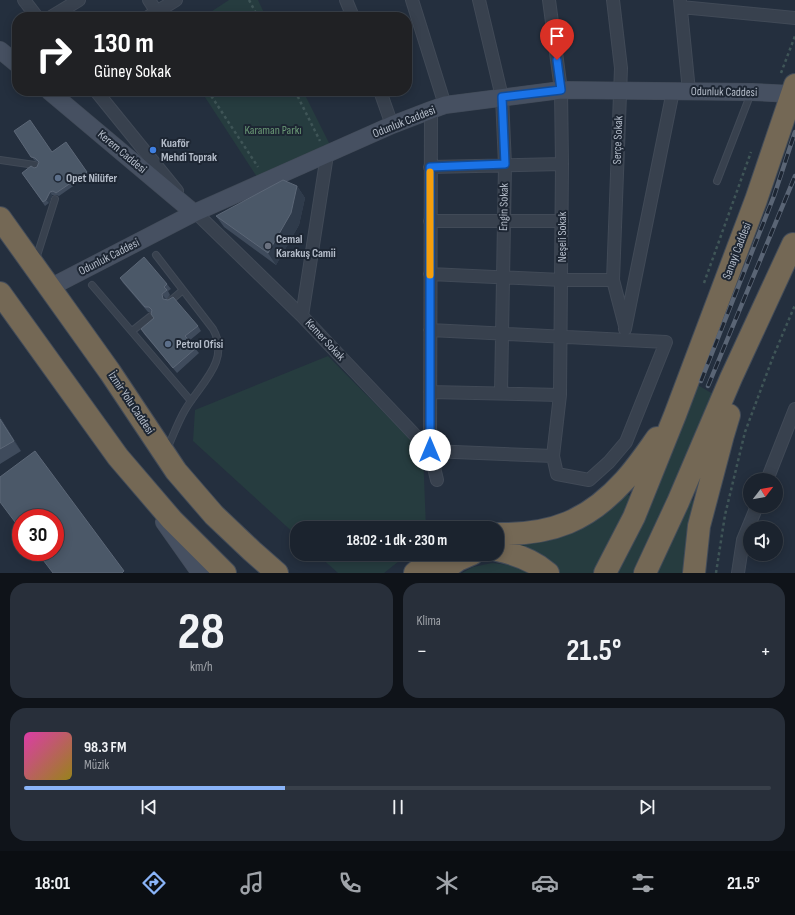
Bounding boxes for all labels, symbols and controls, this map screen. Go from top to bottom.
pin [540,19,574,60]
icon: arrive [546,25,568,47]
text: 130 m [94,27,154,60]
icon: right [28,28,80,80]
text: Güney Sokak [94,61,171,82]
street label: Odunluk Caddesi [691,84,757,100]
street label: Odunluk Caddesi [370,103,438,141]
street label: Serçe Sokak [610,115,626,165]
park label: Karaman Parkı [244,123,302,138]
street label: Kerem Caddesi [94,127,150,177]
place label: Kuaför Mehdi Toprak [161,136,217,165]
marker: Kuaför Mehdi Toprak [148,145,158,155]
place label: Opet Nilüfer [66,171,118,186]
marker: Opet Nilüfer [53,173,63,183]
street label: Engin Sokak [496,182,512,231]
street label: Neşeli Sokak [555,211,570,262]
street label: Sanayi Caddesi [719,220,755,282]
place label: Cemal Karakuş Camii [276,232,336,261]
street label: Odunluk Caddesi [76,235,142,279]
marker: Cemal Karakuş Camii [263,241,273,251]
street label: Kemer Sokak [302,316,348,364]
place label: Petrol Ofisi [176,337,223,352]
marker: Petrol Ofisi [163,339,173,349]
street label: İzmir Yolu Caddesi [105,369,157,437]
position arrow [409,429,451,471]
north arrow [743,473,783,513]
map controls [743,473,783,561]
speed limit sign: 30 [12,509,64,561]
button: sound [743,521,783,561]
text: 18:02 · 1 dk · 230 m [347,531,447,550]
text: 28 [178,601,225,664]
text: Klima [417,613,441,629]
text: 21.5° [566,633,621,669]
text: − [417,638,427,665]
text: + [760,638,771,665]
text: km/h [190,659,212,675]
text: 98.3 FM [84,738,126,757]
text: Müzik [84,757,109,773]
icon: previous [138,796,160,818]
icon: pause [387,796,409,818]
icon: next [636,796,658,818]
icon: directions [140,869,168,897]
icon: music [238,869,266,897]
icon: phone [336,869,364,897]
icon: climate [433,869,461,897]
icon: car [531,869,559,897]
icon: filters [629,869,657,897]
text: 18:01 [35,873,70,894]
text: 21.5° [727,873,760,894]

